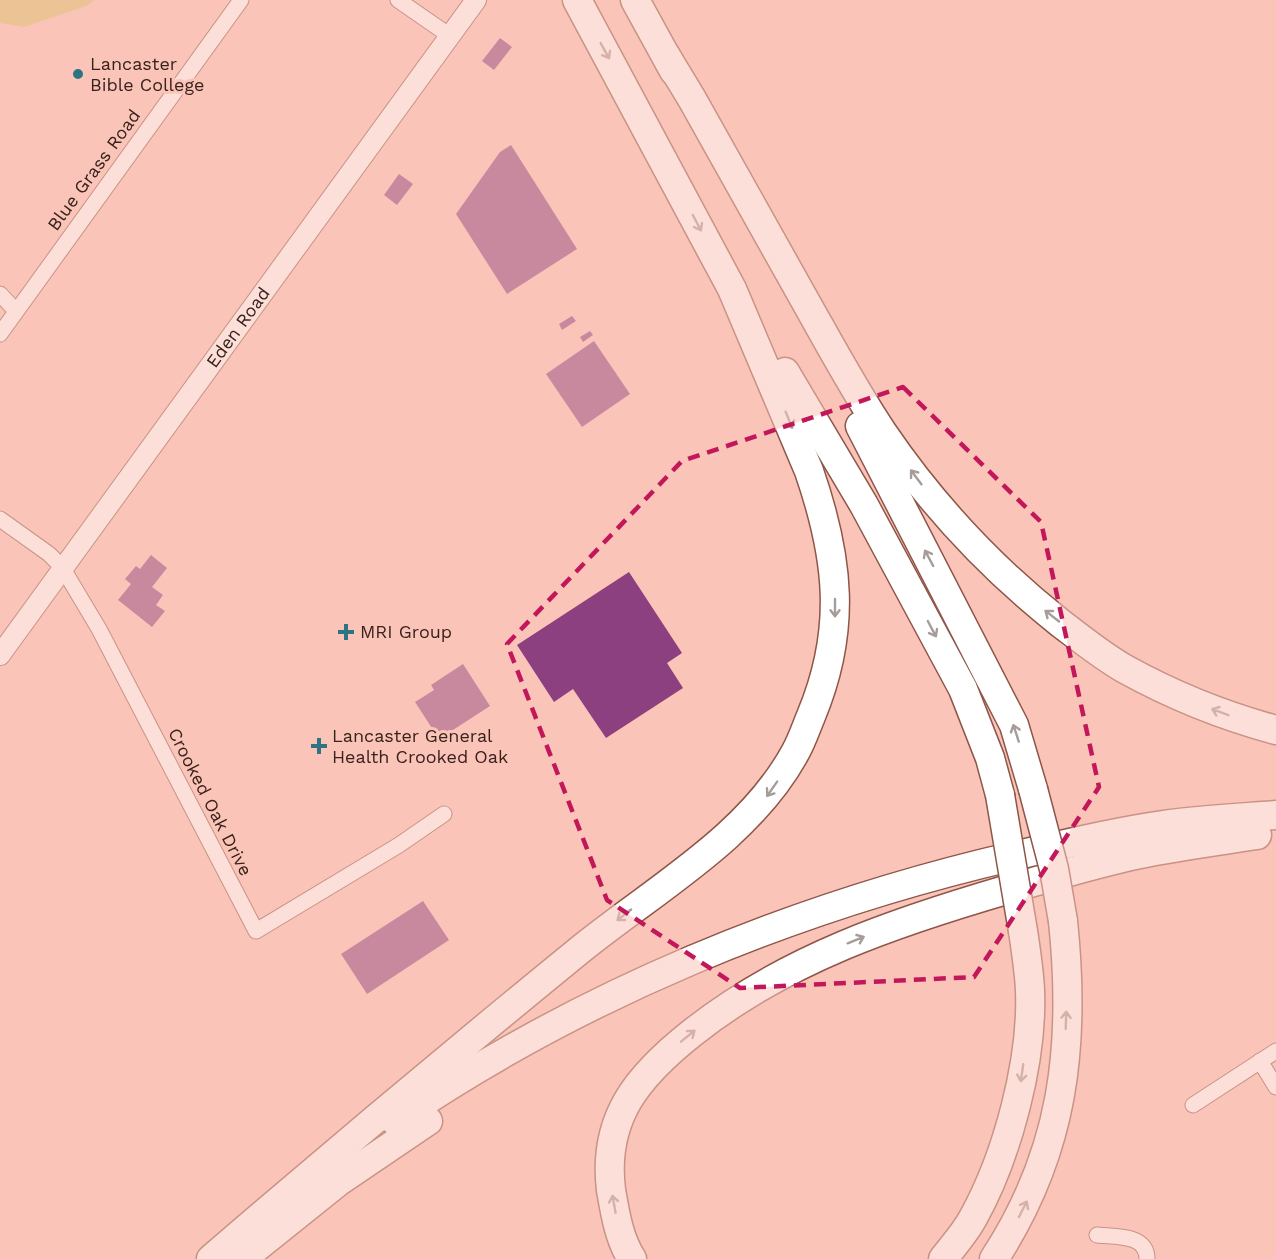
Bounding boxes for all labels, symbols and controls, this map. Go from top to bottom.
one-way arrow [600,42,611,60]
place label: Lancaster Bible College [90,53,204,95]
marker: Lancaster Bible College [71,67,85,81]
street label: Blue Grass Road [43,105,144,234]
one-way arrow [692,214,703,232]
street label: Eden Road [202,283,274,371]
one-way arrow [784,410,795,428]
one-way arrow [909,470,922,486]
one-way arrow [923,550,935,567]
one-way arrow [829,597,841,617]
one-way arrow [1044,610,1060,623]
one-way arrow [926,620,938,637]
place label: MRI Group [360,621,452,642]
marker: MRI Group [337,623,355,641]
one-way arrow [1212,706,1230,717]
street label: Crooked Oak Drive [164,724,257,879]
one-way arrow [1010,724,1021,743]
place label: Lancaster General Health Crooked Oak [332,725,508,767]
marker: Lancaster General Health Crooked Oak [310,737,328,755]
one-way arrow [766,780,778,796]
one-way arrow [617,909,633,922]
one-way arrow [846,934,865,945]
one-way arrow [1061,1011,1072,1031]
one-way arrow [679,1030,695,1043]
one-way arrow [1017,1062,1028,1082]
one-way arrow [608,1194,619,1214]
one-way arrow [1018,1200,1030,1218]

